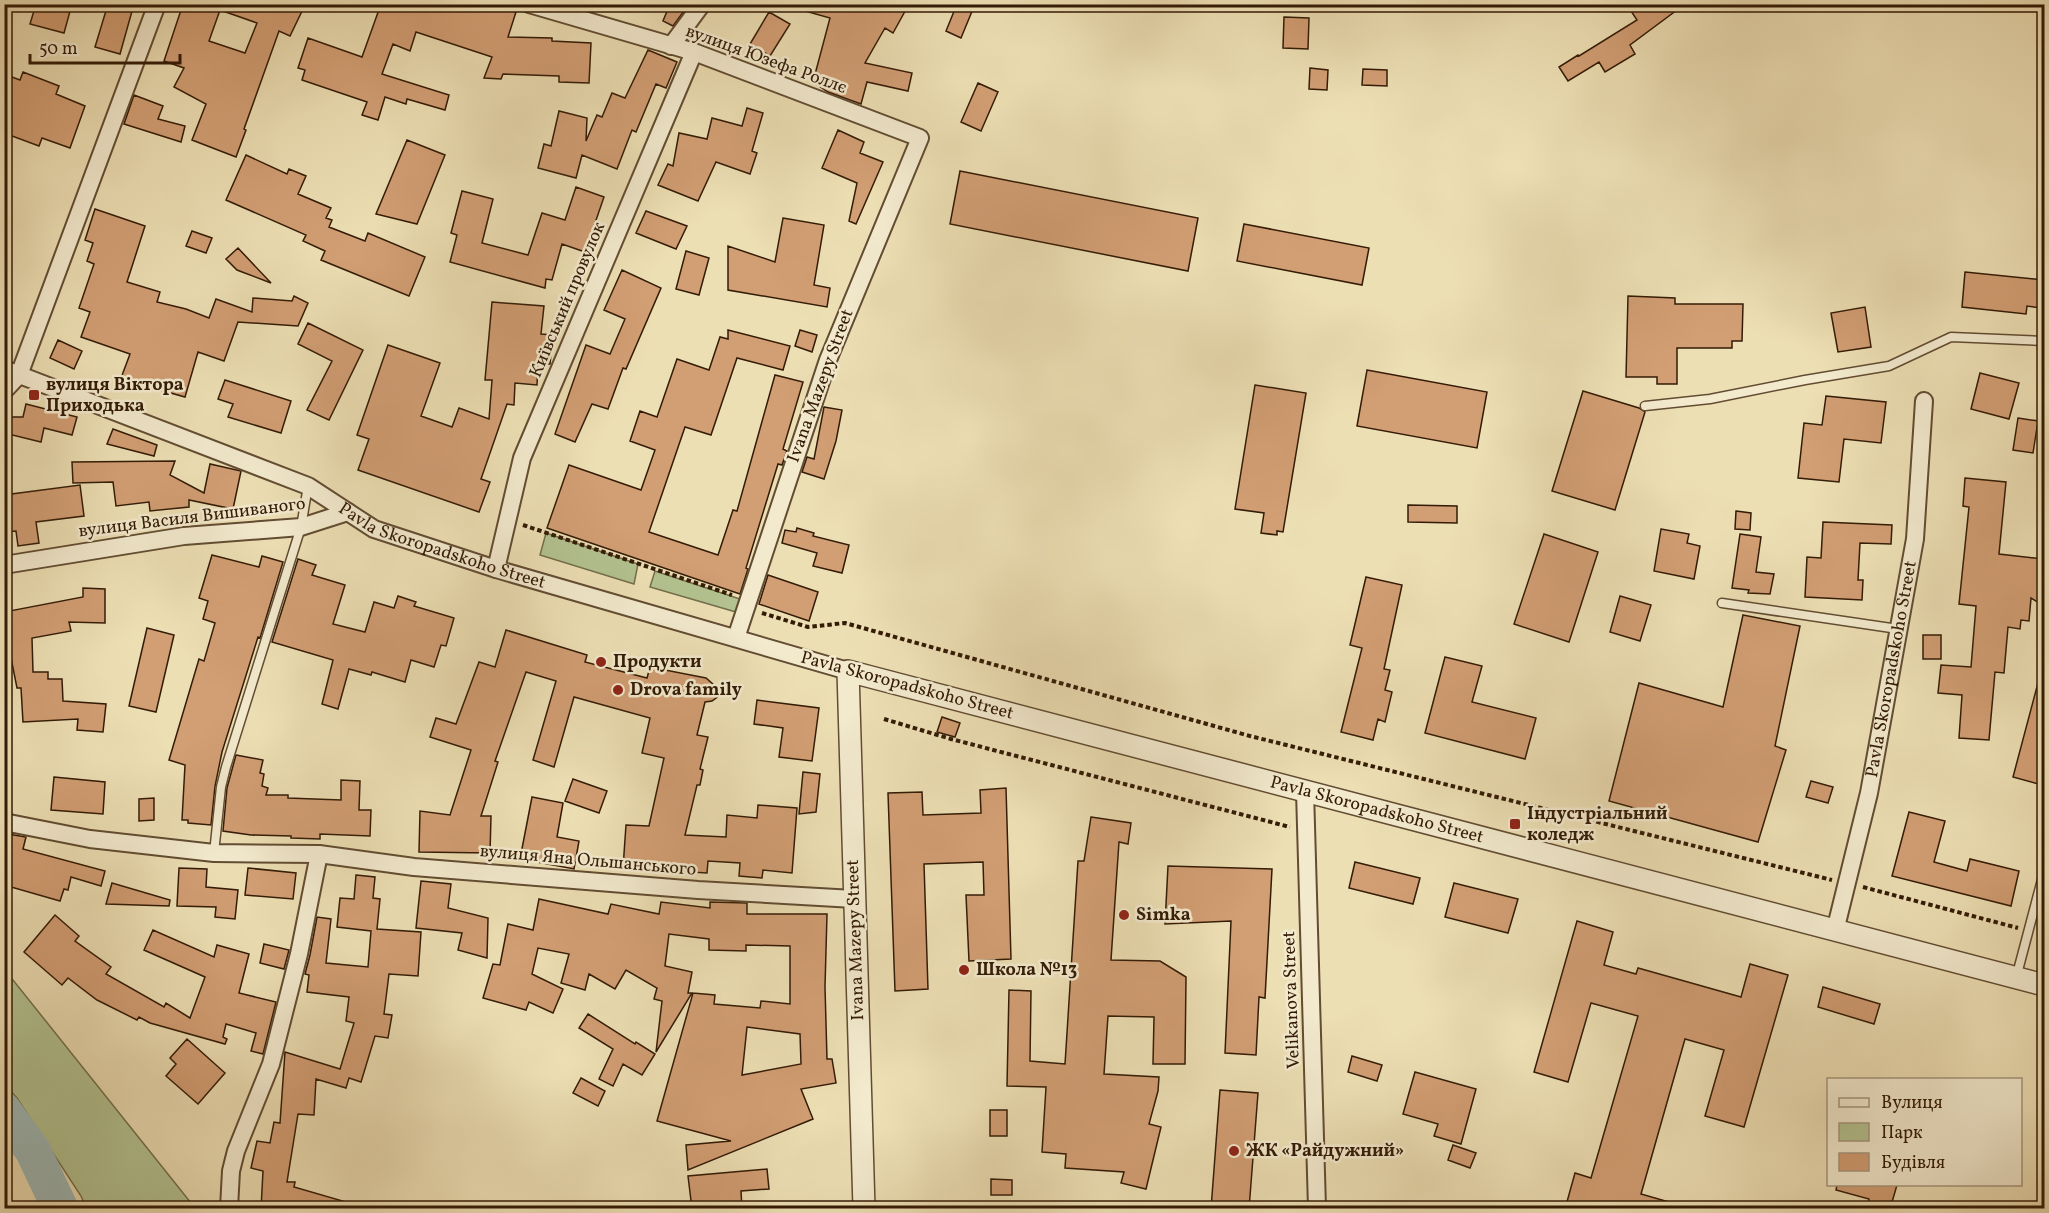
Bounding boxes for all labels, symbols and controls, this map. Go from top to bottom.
street label: вулиця Юзефа Роллє [682,19,850,101]
scale bar [30,27,180,65]
text: 50 m [39,37,78,62]
street label: Київський провулок [524,218,612,382]
street label: Ivana Mazepy Street [782,306,860,466]
place label: вулиця Віктора Приходька [46,373,184,419]
marker: вулиця Віктора Приходька [27,388,41,402]
street label: вулиця Василя Вишиваного [77,492,307,544]
street label: Pavla Skoropadskoho Street [333,496,548,595]
street label: Pavla Skoropadskoho Street [1860,559,1923,780]
street label: Pavla Skoropadskoho Street [798,646,1016,726]
place label: Продукти [613,650,702,675]
marker: Продукти [594,655,608,669]
place label: Drova family [630,678,742,703]
marker: Drova family [611,683,625,697]
street label: Pavla Skoropadskoho Street [1267,770,1486,850]
place label: Індустріальний коледж [1527,802,1668,848]
marker: Індустріальний коледж [1508,817,1522,831]
street label: вулиця Яна Ольшанського [479,839,697,883]
street label: Ivana Mazepy Street [841,859,871,1021]
place label: Simka [1136,903,1191,928]
marker: Simka [1117,908,1131,922]
street label: Velikanova Street [1277,931,1307,1069]
place label: Школа №13 [976,958,1077,983]
marker: Школа №13 [957,963,971,977]
legend [1827,1078,2022,1186]
text: Вулиця [1881,1091,1943,1116]
text: Парк [1881,1121,1923,1146]
place label: ЖК «Райдужний» [1246,1139,1404,1164]
marker: ЖК «Райдужний» [1227,1144,1241,1158]
text: Будівля [1881,1151,1945,1176]

